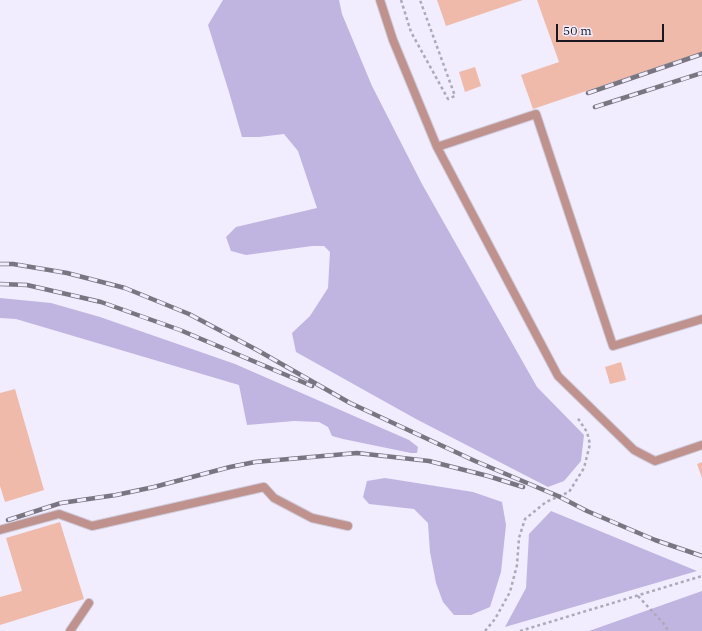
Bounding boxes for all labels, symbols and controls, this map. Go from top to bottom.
scale bar [558,16,666,42]
text: 50 m [563,23,592,38]

